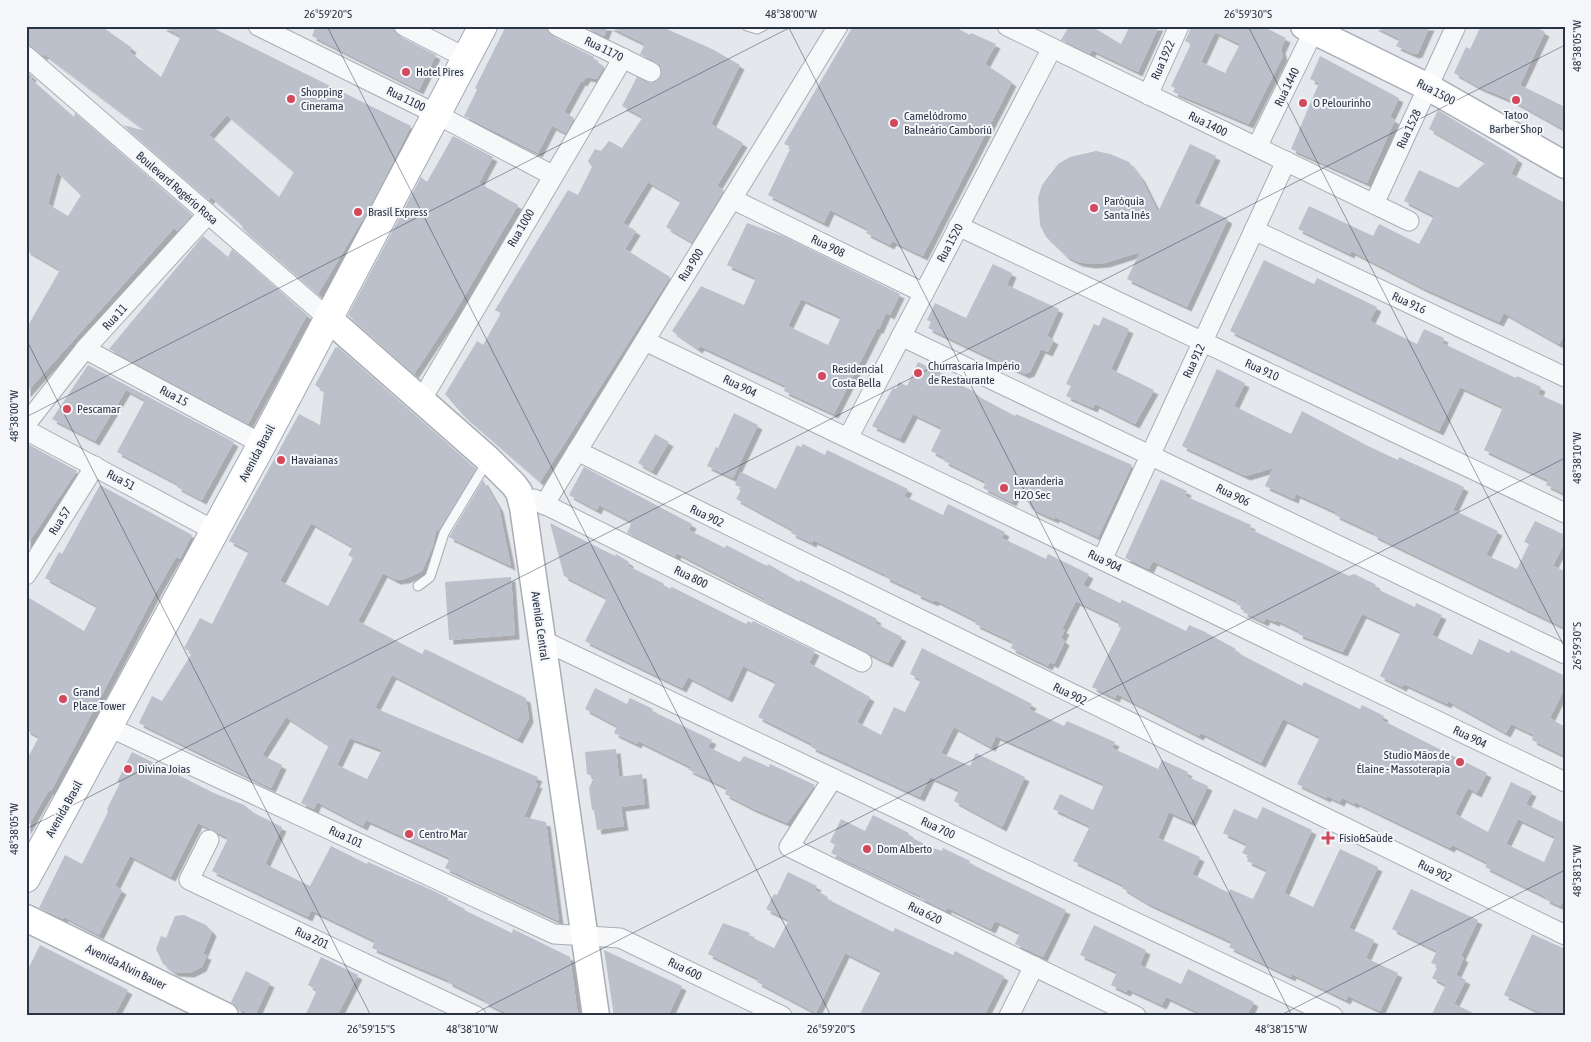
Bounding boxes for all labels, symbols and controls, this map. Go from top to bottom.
text: 26°59'20"S [304,7,352,21]
text: 48°38'00"W [765,7,817,21]
text: 26°59'30"S [1224,7,1272,21]
text: 48°38'05"W [1570,20,1584,72]
street label: Rua 1170 [582,34,626,65]
street label: Rua 1922 [1148,38,1178,82]
place label: Hotel Pires [416,65,464,79]
street label: Rua 1440 [1272,65,1303,109]
marker: Hotel Pires [400,66,412,78]
street label: Rua 1500 [1414,76,1458,108]
street label: Rua 1100 [384,84,428,115]
place label: Shopping Cinerama [301,85,344,113]
marker: Shopping Cinerama [285,93,297,105]
marker: Tatoo Barber Shop [1510,94,1522,106]
place label: O Pelourinho [1313,96,1371,110]
marker: O Pelourinho [1297,97,1309,109]
street label: Rua 1528 [1394,107,1424,151]
place label: Tatoo Barber Shop [1489,108,1543,136]
place label: Camelódromo Balneário Camboriú [904,109,992,137]
street label: Rua 1400 [1186,109,1230,140]
marker: Camelódromo Balneário Camboriú [888,117,900,129]
street label: Boulevard Rogério Rosa [133,149,221,227]
place label: Paróquia Santa Inês [1104,194,1150,222]
marker: Paróquia Santa Inês [1088,202,1100,214]
place label: Brasil Express [368,205,428,219]
marker: Brasil Express [352,206,364,218]
street label: Rua 1000 [505,206,538,250]
street label: Rua 1520 [934,221,966,265]
street label: Rua 908 [809,232,848,260]
street label: Rua 900 [676,246,707,284]
street label: Rua 916 [1390,289,1429,317]
street label: Rua 11 [100,301,131,333]
street label: Rua 912 [1180,342,1208,380]
street label: Rua 910 [1243,356,1282,384]
place label: Churrascaria Império de Restaurante [928,359,1020,387]
place label: Residencial Costa Bella [832,362,884,390]
marker: Churrascaria Império de Restaurante [912,367,924,379]
marker: Residencial Costa Bella [816,370,828,382]
street label: Rua 904 [721,372,760,400]
street label: Rua 15 [157,383,191,409]
text: 48°38'00"W [7,390,21,442]
place label: Pescamar [77,402,121,416]
marker: Pescamar [61,403,73,415]
street label: Avenida Brasil [236,421,278,484]
text: 48°38'10"W [1570,432,1584,484]
place label: Havaianas [291,453,338,467]
marker: Havaianas [275,454,287,466]
street label: Rua 51 [104,467,138,493]
place label: Lavanderia H2O Sec [1014,474,1063,502]
street label: Rua 906 [1214,481,1253,509]
marker: Lavanderia H2O Sec [998,482,1010,494]
street label: Rua 902 [688,502,726,530]
street label: Rua 57 [46,504,74,538]
street label: Rua 904 [1086,547,1125,575]
street label: Rua 800 [672,563,711,591]
street label: Avenida Central [528,590,552,662]
text: 26°59'30"S [1570,622,1584,670]
street label: Rua 902 [1051,680,1089,708]
place label: Grand Place Tower [73,685,126,713]
marker: Grand Place Tower [57,693,69,705]
street label: Rua 904 [1451,723,1490,751]
place label: Studio Mãos de Élaine - Massoterapia [1356,748,1450,776]
marker: Studio Mãos de Élaine - Massoterapia [1454,756,1466,768]
place label: Divina Joias [138,762,190,776]
marker: Divina Joias [122,763,134,775]
street label: Avenida Brasil [43,778,86,840]
text: 48°38'05"W [7,803,21,855]
street label: Rua 700 [919,814,958,842]
street label: Rua 101 [327,823,366,851]
place label: Centro Mar [419,827,468,841]
marker: Centro Mar [403,828,415,840]
marker: Físio&Saúde [1321,831,1335,845]
place label: Físio&Saúde [1339,831,1393,845]
place label: Dom Alberto [877,842,933,856]
marker: Dom Alberto [861,843,873,855]
text: 48°38'15"W [1570,845,1584,897]
street label: Rua 902 [1416,857,1454,885]
street label: Rua 620 [906,899,945,927]
street label: Rua 201 [293,924,332,952]
street label: Avenida Alvin Bauer [83,941,169,993]
street label: Rua 600 [666,955,705,983]
text: 26°59'15"S [347,1022,395,1036]
text: 48°38'10"W [446,1022,498,1036]
text: 26°59'20"S [807,1022,855,1036]
text: 48°38'15"W [1255,1022,1307,1036]

